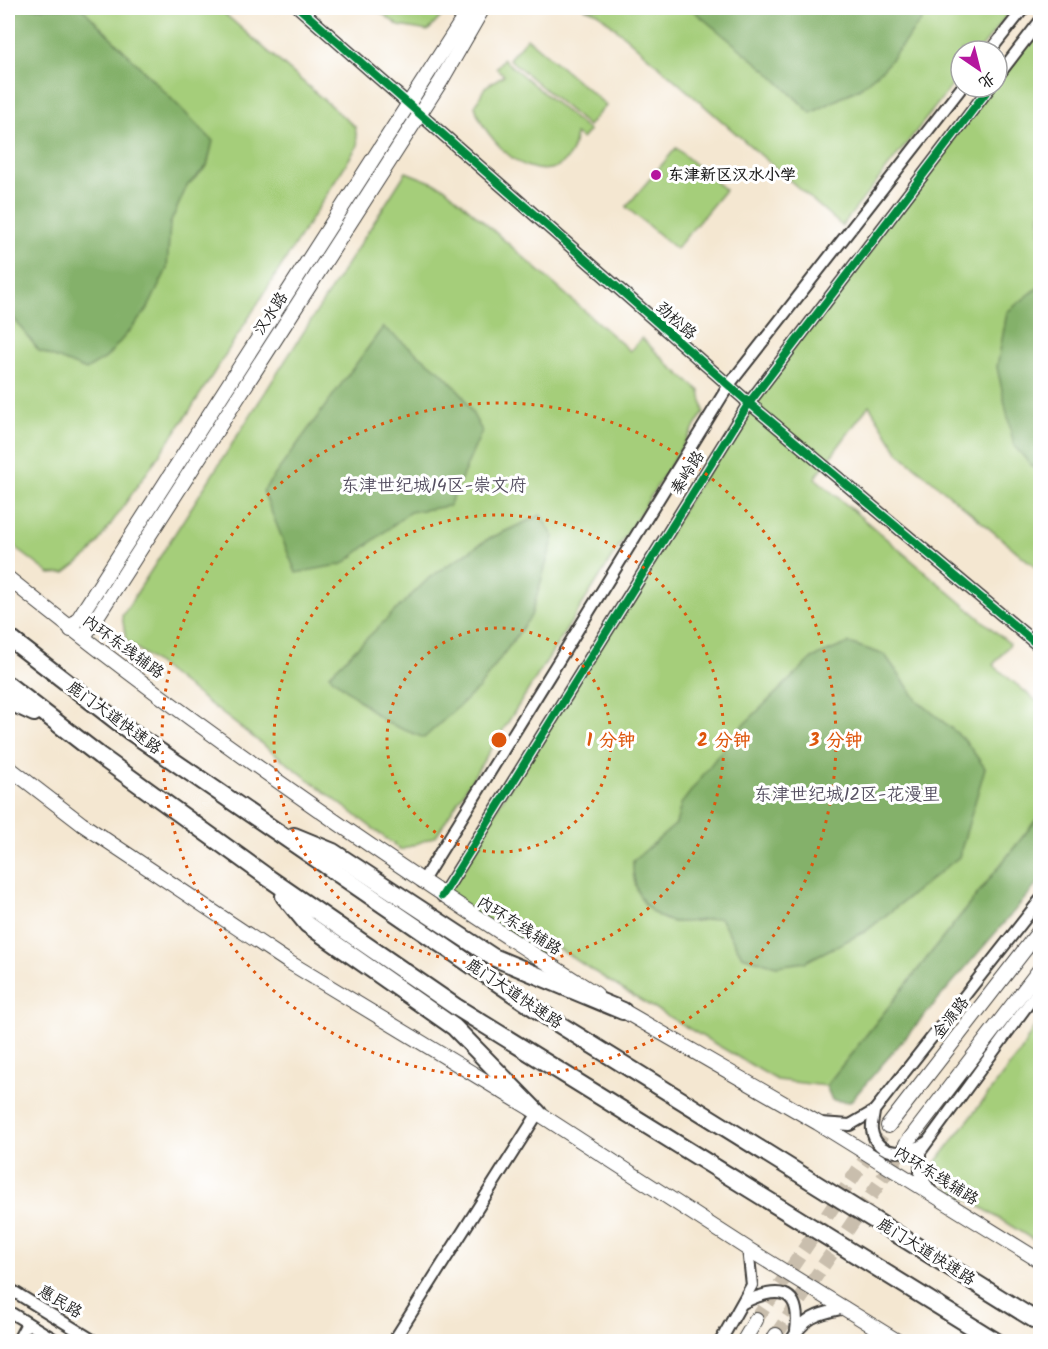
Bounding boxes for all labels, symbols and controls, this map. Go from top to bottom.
north arrow [949,39,1009,99]
text: 北 [973,65,1000,95]
place label: 东津新区汉水小学 [668,163,796,188]
marker: 东津新区汉水小学 [649,168,663,182]
street label: 汉水路 [247,287,295,341]
street label: 劲松路 [650,296,702,346]
street label: 秦岭路 [665,446,711,500]
district label: 东津世纪城14区-崇文府 [341,472,527,501]
street label: 内环东线辅路 [77,609,169,685]
street label: 鹿门大道快速路 [61,675,167,761]
text: 1 分钟 [587,727,635,756]
text: 2 分钟 [697,727,751,756]
text: 3 分钟 [809,727,862,756]
centre of rings [489,730,509,750]
district label: 东津世纪城12区-花漫里 [754,781,940,810]
street label: 内环东线辅路 [472,890,566,962]
street label: 鹿门大道快速路 [461,952,567,1036]
street label: 金源路 [926,991,976,1045]
street label: 内环东线辅路 [889,1140,983,1212]
street label: 鹿门大道快速路 [872,1212,980,1292]
street label: 惠民路 [33,1279,87,1325]

